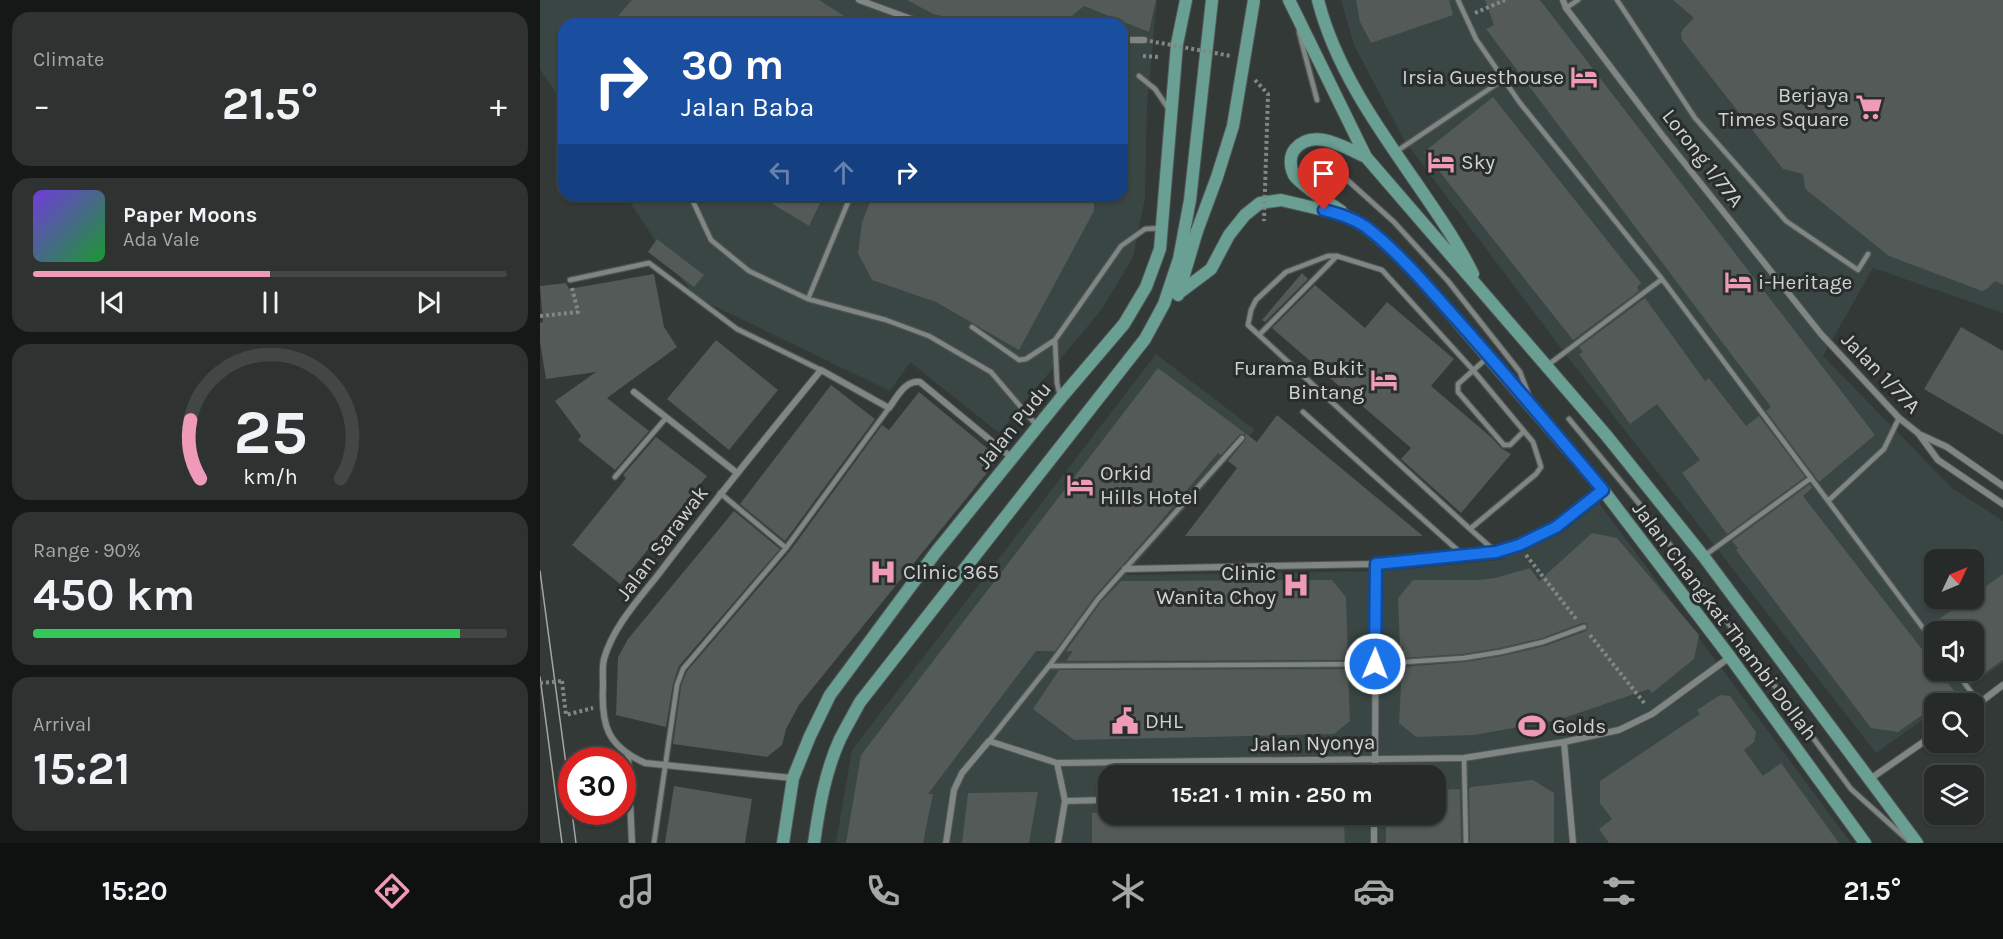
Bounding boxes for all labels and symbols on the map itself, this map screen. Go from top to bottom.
hotel icon: Irsia Guesthouse [1569,62,1599,92]
place label: Irsia Guesthouse [1402,65,1564,89]
place label: Berjaya Times Square [1718,83,1849,131]
supermarket icon: Berjaya Times Square [1854,92,1884,122]
street label: Lorong 1/77A [1657,104,1749,212]
hotel icon: Sky [1426,147,1456,177]
pin [1298,148,1349,210]
place label: Sky [1461,150,1495,174]
hotel icon: i-Heritage [1723,267,1753,297]
place label: i-Heritage [1758,270,1852,294]
street label: Jalan 1/77A [1837,328,1925,418]
place label: Furama Bukit Bintang [1234,356,1364,404]
hotel icon: Furama Bukit Bintang [1369,365,1399,395]
street label: Jalan Pudu [972,377,1056,473]
place label: Orkid Hills Hotel [1100,461,1198,509]
hotel icon: Orkid Hills Hotel [1065,470,1095,500]
street label: Jalan Sarawak [611,481,713,605]
street label: Jalan Changkat Thambi Dollah [1627,497,1823,745]
north arrow [1924,549,1984,609]
hospital icon: Clinic 365 [868,557,898,587]
place label: Clinic 365 [903,560,999,584]
place label: Clinic Wanita Choy [1156,561,1276,609]
hospital icon: Clinic Wanita Choy [1281,570,1311,600]
position arrow [1343,632,1407,696]
public building icon: DHL [1110,706,1140,736]
place label: DHL [1145,709,1183,733]
sports icon: Golds [1517,711,1547,741]
place label: Golds [1552,714,1606,738]
street label: Jalan Nyonya [1250,730,1376,756]
speed limit sign: 30 [558,747,636,825]

